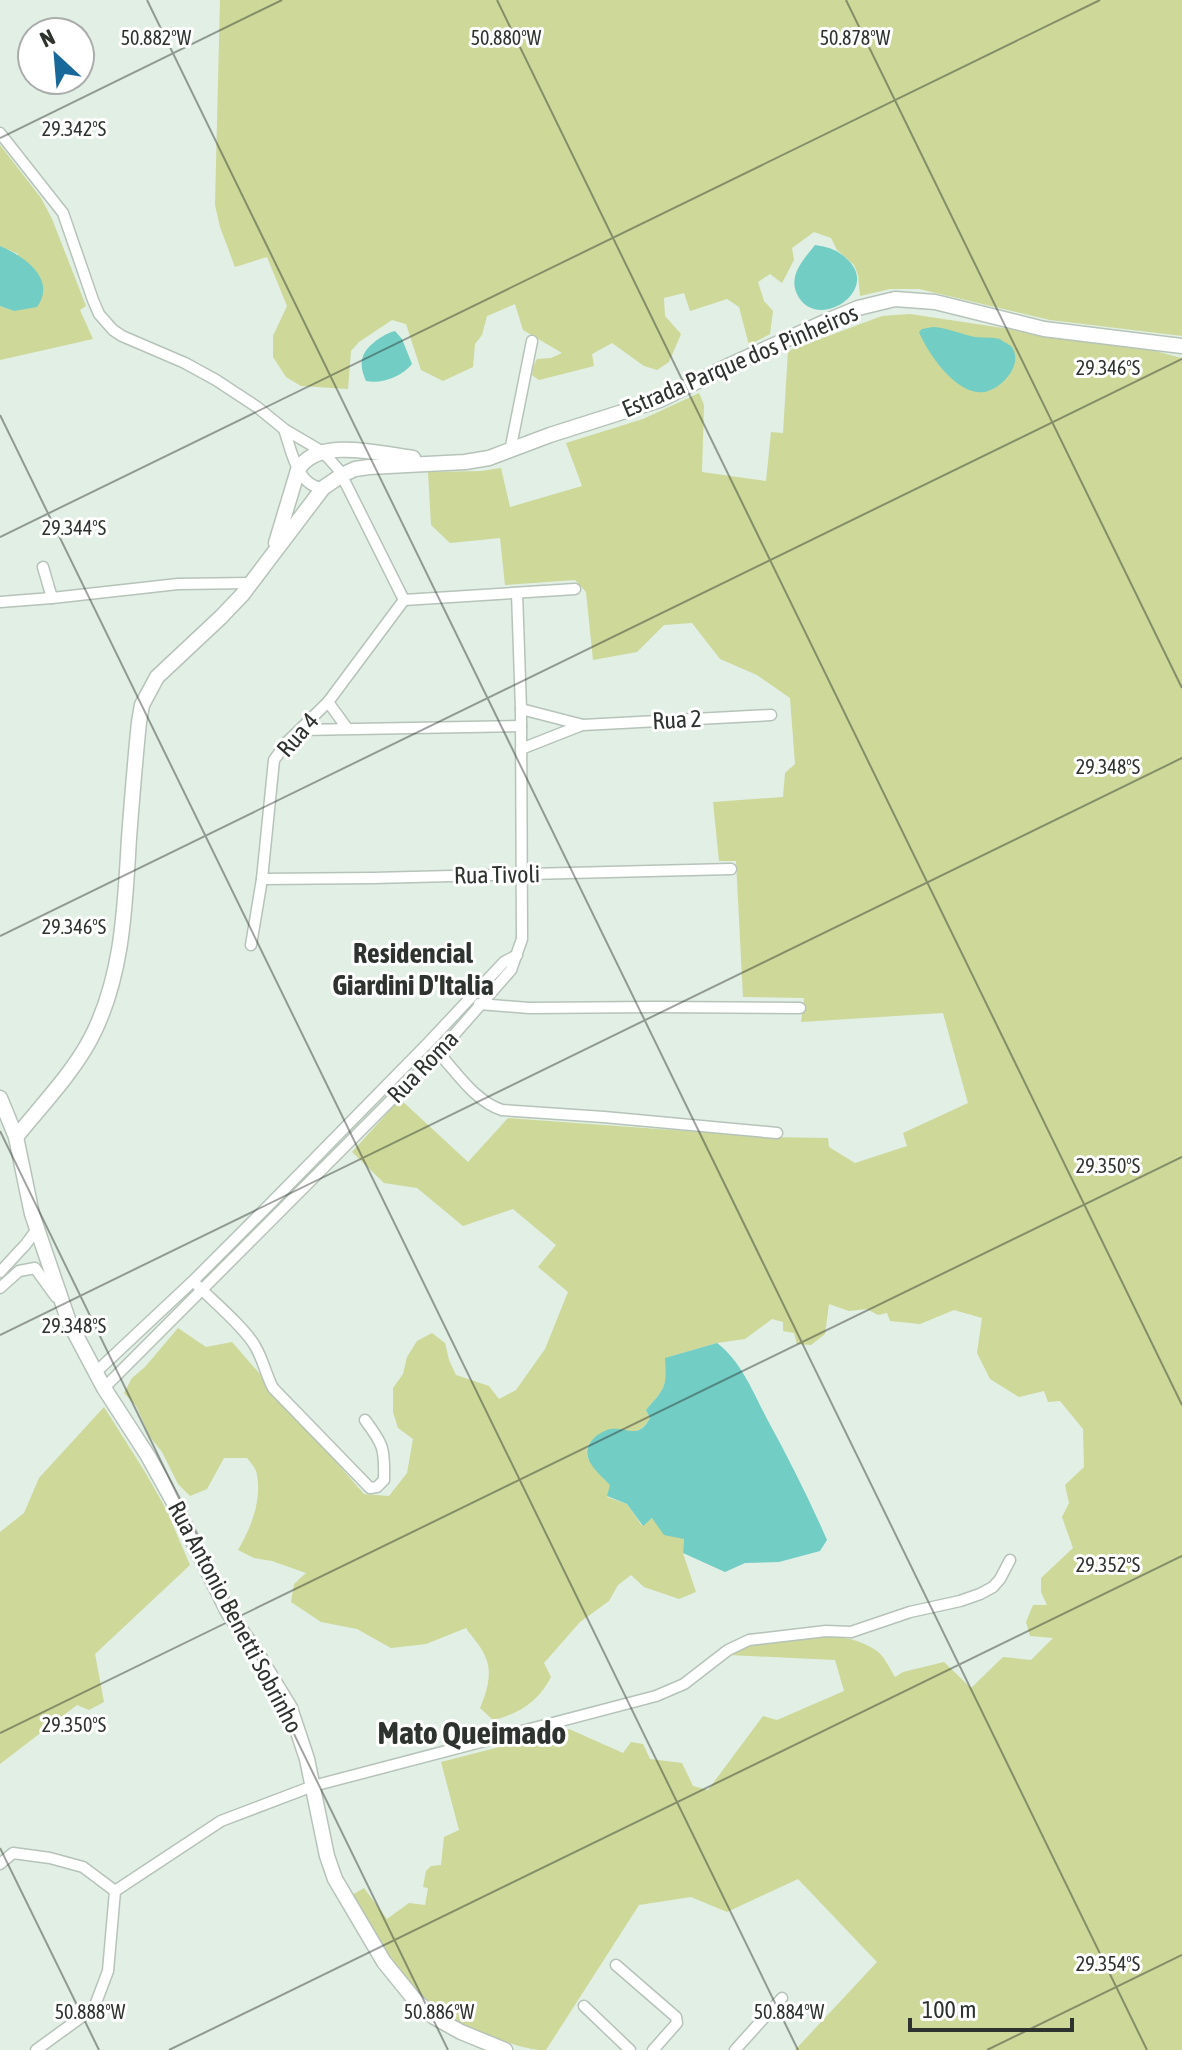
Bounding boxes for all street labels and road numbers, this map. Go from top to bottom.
street label: Estrada Parque dos Pinheiros [618,299,862,423]
street label: Rua 2 [652,705,702,734]
street label: Rua 4 [271,707,324,762]
street label: Rua Tivoli [454,860,540,889]
street label: Rua Roma [382,1025,464,1108]
street label: Rua Antonio Benetti Sobrinho [163,1496,308,1737]

